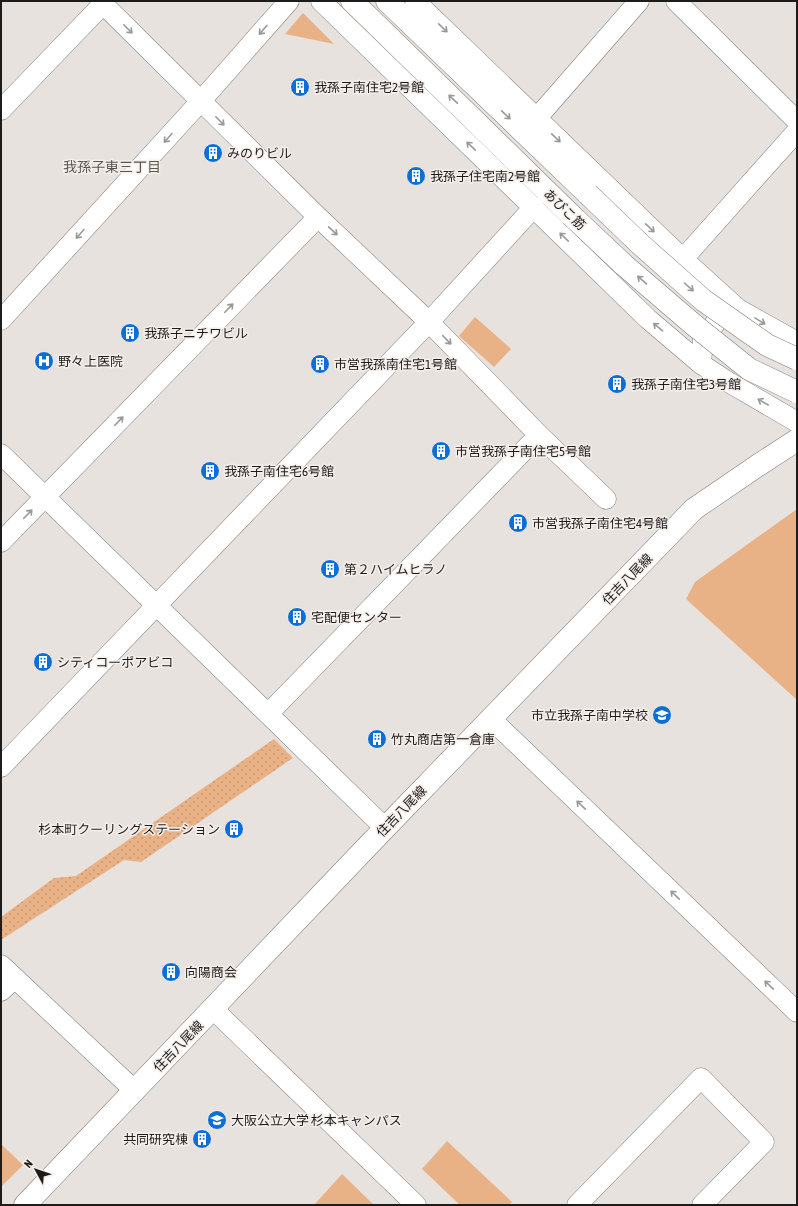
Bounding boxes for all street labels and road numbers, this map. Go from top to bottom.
street label: あびこ筋 [541,186,589,233]
street label: 住吉八尾線 [599,551,655,608]
street label: 住吉八尾線 [373,783,429,840]
street label: 住吉八尾線 [150,1018,206,1075]

